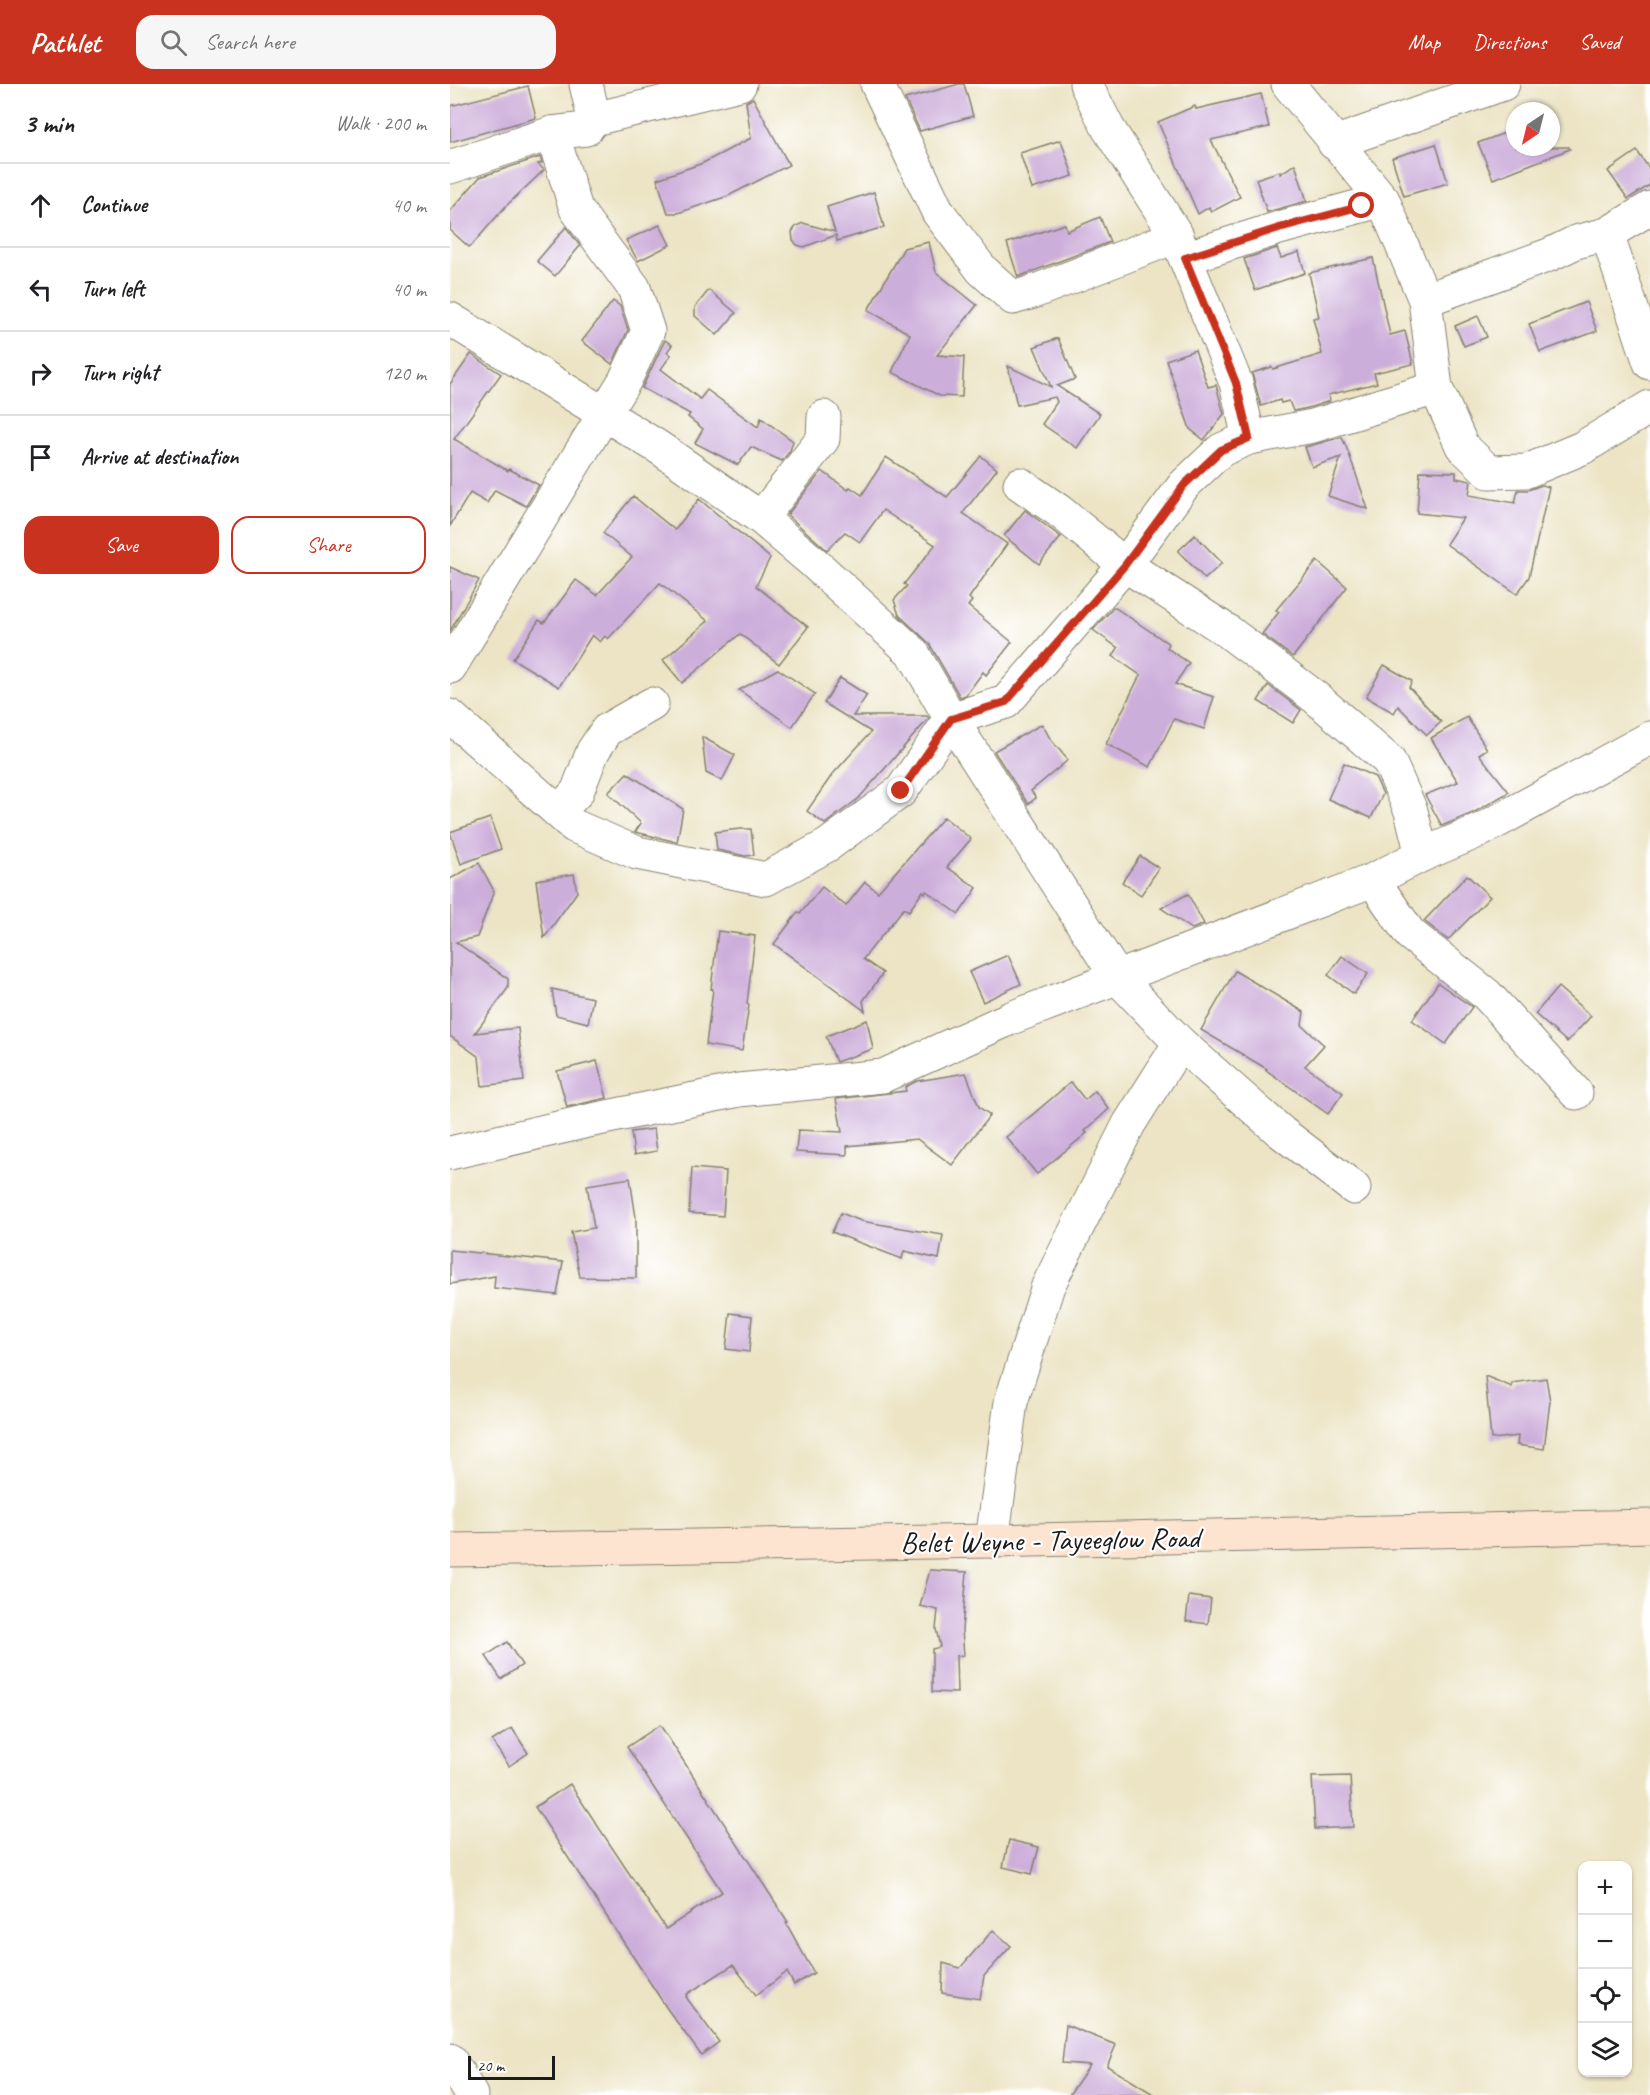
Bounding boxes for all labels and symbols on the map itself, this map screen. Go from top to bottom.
north arrow [1506,102,1560,156]
route start [1348,192,1374,218]
route end [887,777,913,803]
street label: Belet Weyne - Tayeeglow Road [900,1518,1204,1562]
scale bar [468,2053,555,2080]

